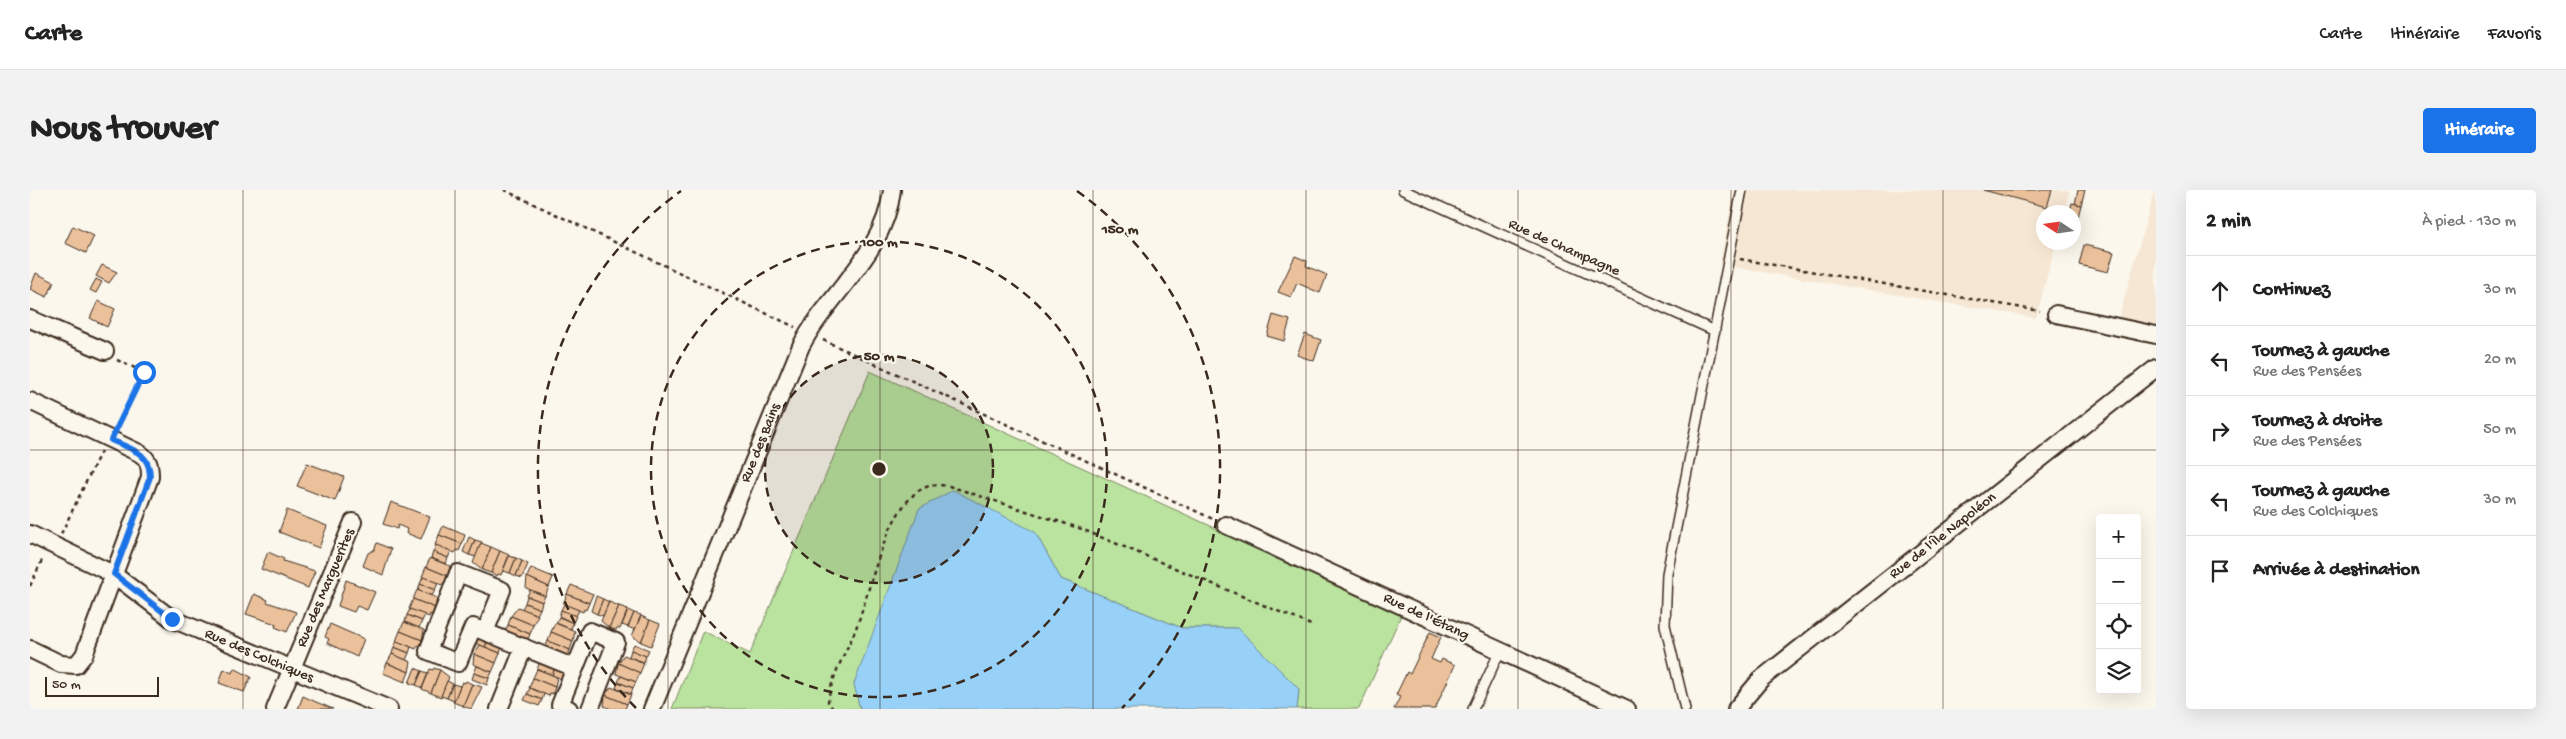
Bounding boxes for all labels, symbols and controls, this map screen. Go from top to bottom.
text: Carte [25,20,82,49]
text: Carte [2319,24,2362,45]
text: Itinéraire [2390,24,2460,45]
text: Favoris [2488,24,2541,45]
button: Itinéraire [2423,108,2536,153]
text: Nous trouver [30,110,216,151]
north arrow [2036,205,2081,250]
text: 2 min [2206,210,2251,235]
text: À pied · 130 m [2422,213,2516,232]
street label: Rue de Champagne [1505,215,1623,281]
text: 150 m [1101,221,1139,239]
text: 100 m [859,234,898,252]
icon: ahead [2206,277,2234,305]
text: Continuez [2253,279,2330,302]
text: 30 m [2483,281,2516,300]
text: Tournez à gauche [2253,340,2389,363]
icon: left [2206,347,2234,375]
text: 50 m [864,348,895,366]
text: 20 m [2484,351,2516,370]
route start [133,361,156,384]
text: Rue des Pensées [2253,363,2361,382]
street label: Rue des Bains [737,400,785,485]
text: Tournez à droite [2253,410,2382,433]
icon: right [2206,417,2234,445]
text: 50 m [2483,421,2516,440]
text: Rue des Pensées [2253,433,2361,452]
centre of rings [870,460,888,478]
text: Tournez à gauche [2253,480,2389,503]
icon: left [2206,487,2234,515]
street label: Rue de l'Île Napoléon [1886,489,2000,583]
text: 30 m [2483,491,2516,510]
text: Rue des Colchiques [2253,503,2377,522]
map controls [2096,514,2141,694]
button: + [2096,514,2141,559]
street label: Rue des Marguerites [293,526,359,650]
icon: arrive [2206,557,2234,585]
button: − [2096,559,2141,604]
text: Arrivée à destination [2253,559,2419,582]
street label: Rue de l'Étang [1380,589,1472,645]
button: locate [2096,604,2141,649]
route end [161,608,184,631]
street label: Rue des Colchiques [202,625,317,687]
button: layers [2096,649,2141,694]
scale bar [45,674,159,697]
text: 50 m [52,677,81,694]

